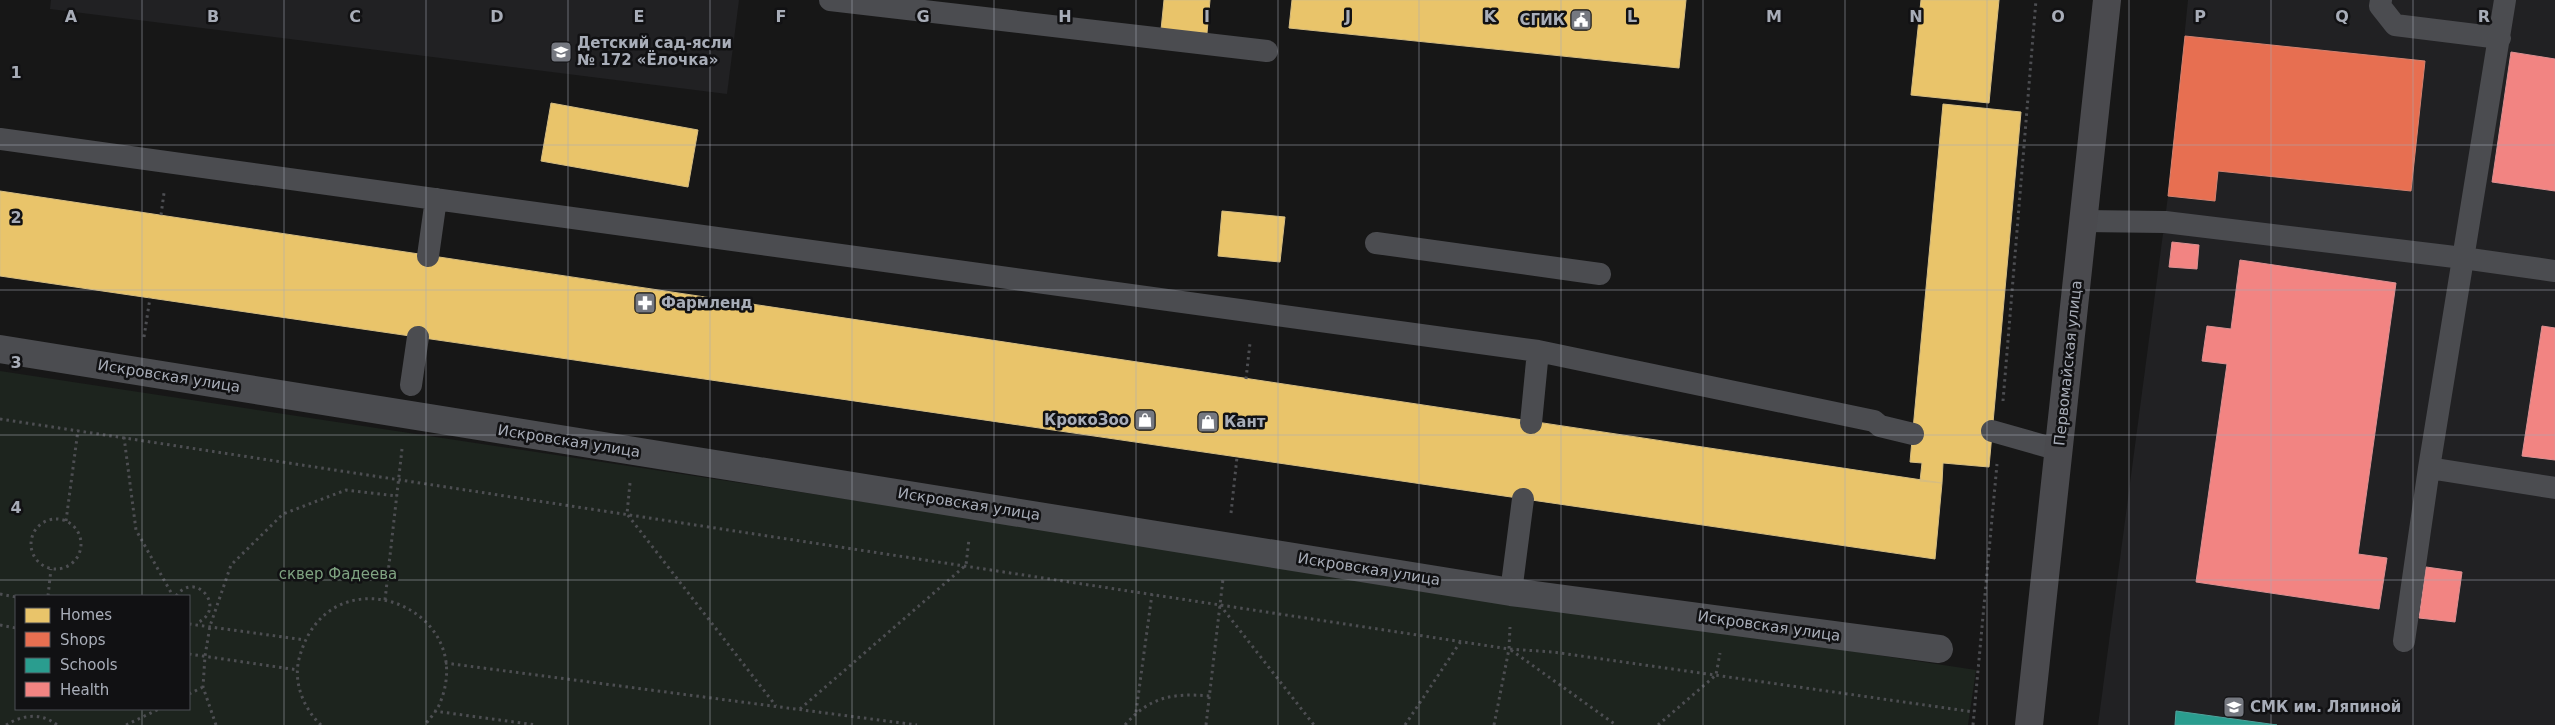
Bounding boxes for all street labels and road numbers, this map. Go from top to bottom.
street label: Первомайская улица [2050,279,2086,447]
street label: Искровская улица [96,356,242,396]
street label: Искровская улица [496,421,642,461]
street label: Искровская улица [896,484,1042,524]
street label: Искровская улица [1296,549,1442,589]
street label: Искровская улица [1696,607,1842,645]

